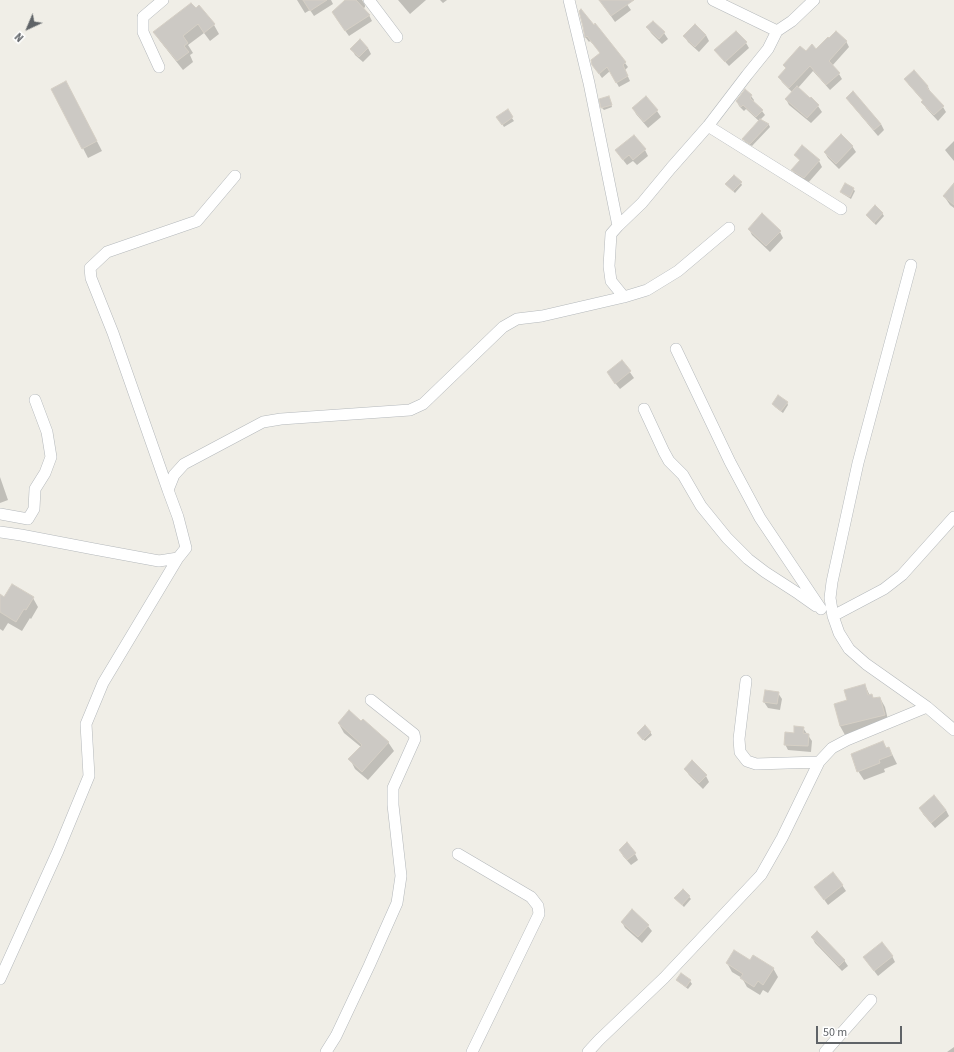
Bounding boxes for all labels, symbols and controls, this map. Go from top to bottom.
north arrow [8,8,48,48]
text: N [11,29,27,45]
scale bar [818,1018,904,1044]
text: 50 m [823,1024,847,1041]

